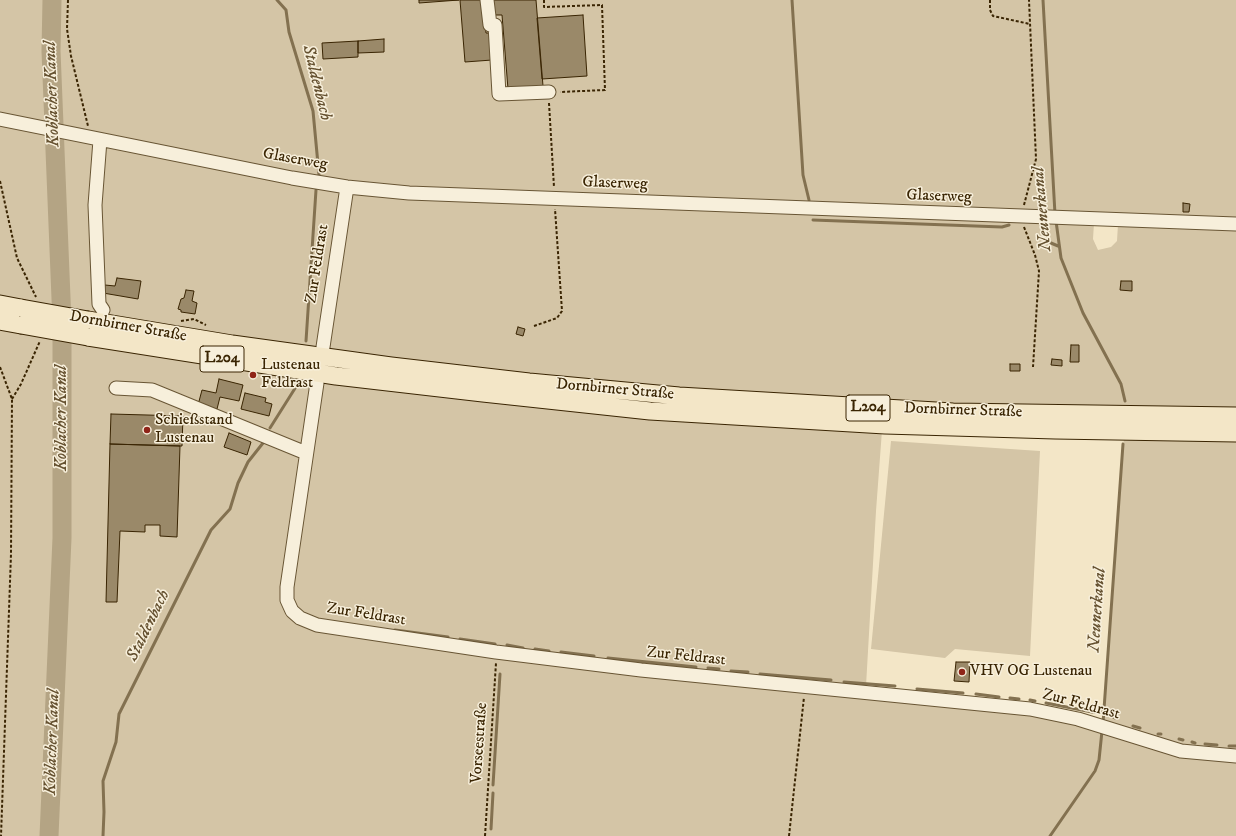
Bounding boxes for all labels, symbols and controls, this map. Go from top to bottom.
water label: Koblacher Kanal [41,41,65,147]
water label: Staldenbach [297,43,335,123]
street label: Glaserweg [261,145,329,175]
water label: Neunerkanal [1029,166,1057,252]
street label: Glaserweg [582,173,648,195]
street label: Glaserweg [906,186,972,208]
street label: Zur Feldrast [302,223,334,305]
street label: Dornbirner Straße [68,307,188,347]
road number: L204 [200,346,244,372]
place label: Lustenau Feldrast [261,356,320,394]
water label: Koblacher Kanal [52,365,72,471]
marker: Lustenau Feldrast [248,370,258,380]
street label: Dornbirner Straße [555,375,675,405]
road number: L204 [846,395,890,421]
street label: Dornbirner Straße [903,399,1023,423]
place label: Schießstand Lustenau [155,411,233,449]
marker: Schießstand Lustenau [142,425,152,435]
water label: Neunerkanal [1085,567,1111,653]
water label: Staldenbach [123,587,175,665]
street label: Zur Feldrast [325,599,407,631]
street label: Zur Feldrast [645,643,727,671]
place label: VHV OG Lustenau [970,662,1092,682]
marker: VHV OG Lustenau [957,667,967,677]
street label: Zur Feldrast [1040,685,1122,725]
water label: Koblacher Kanal [41,689,65,795]
street label: Vorseestraße [468,702,492,784]

